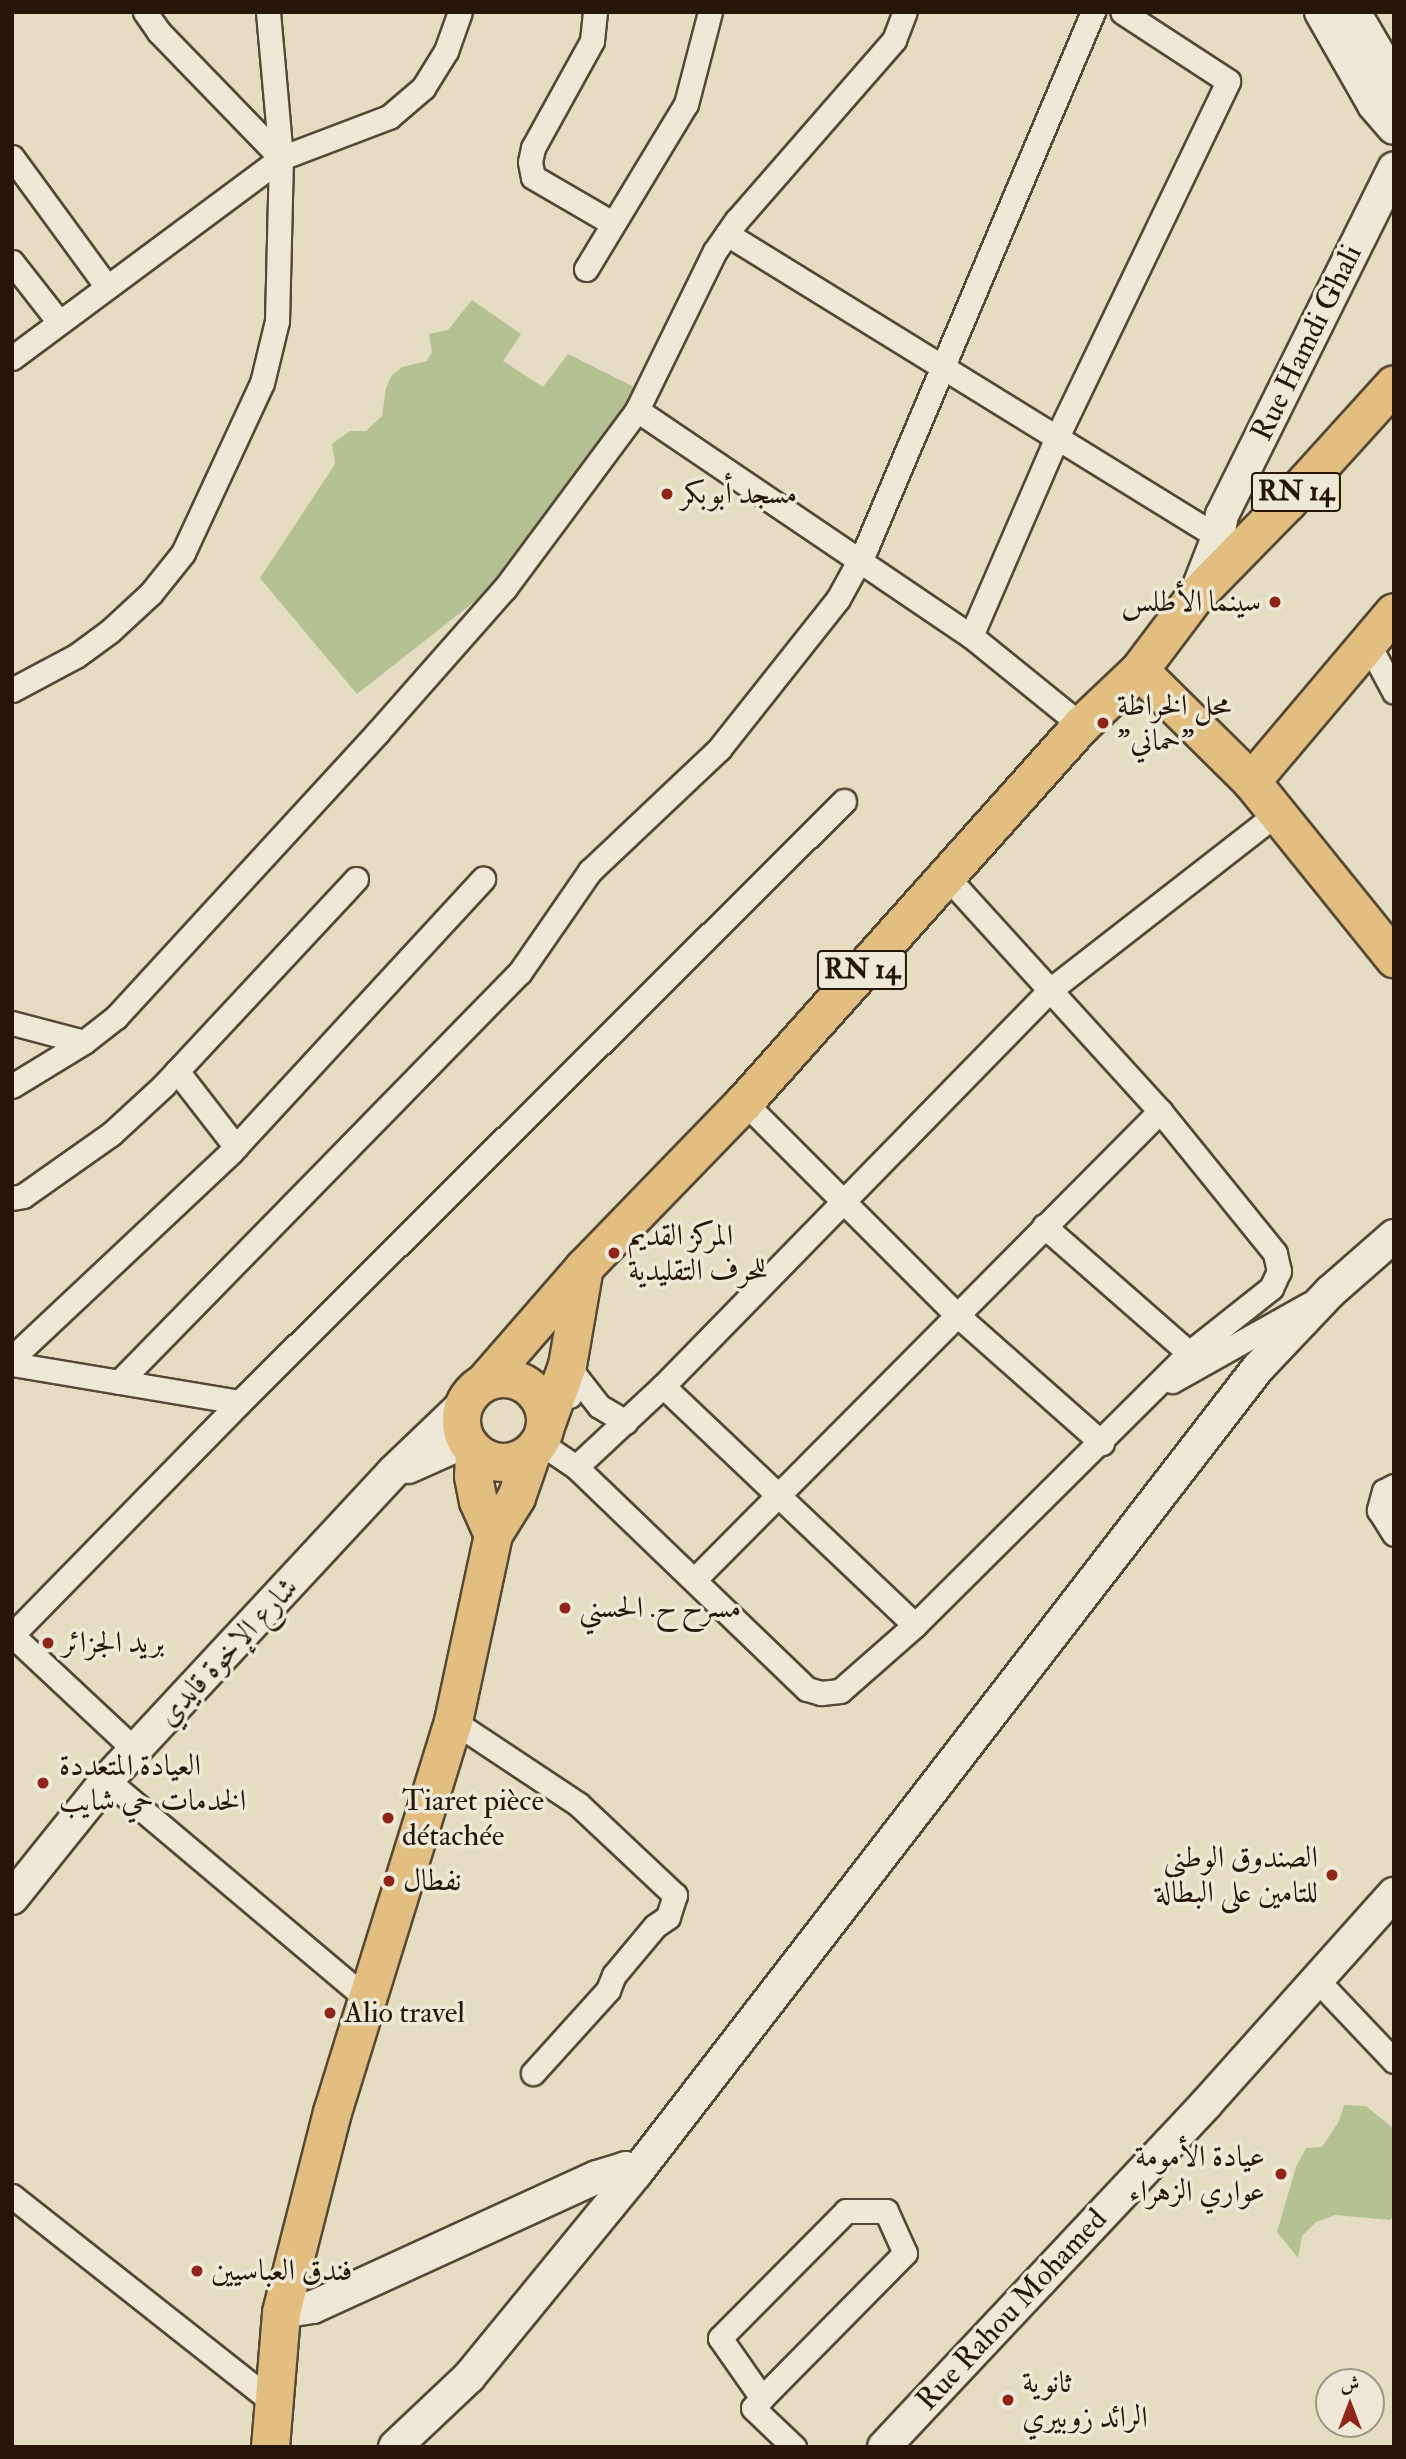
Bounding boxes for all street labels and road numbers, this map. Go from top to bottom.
street label: Rue Hamdi Ghali [1244,239,1370,447]
road number: RN 14 [1250,468,1342,516]
road number: RN 14 [816,946,908,995]
street label: شارع الإخوة قايدي [150,1570,306,1734]
street label: Rue Rahou Mohamed [909,2202,1115,2418]

